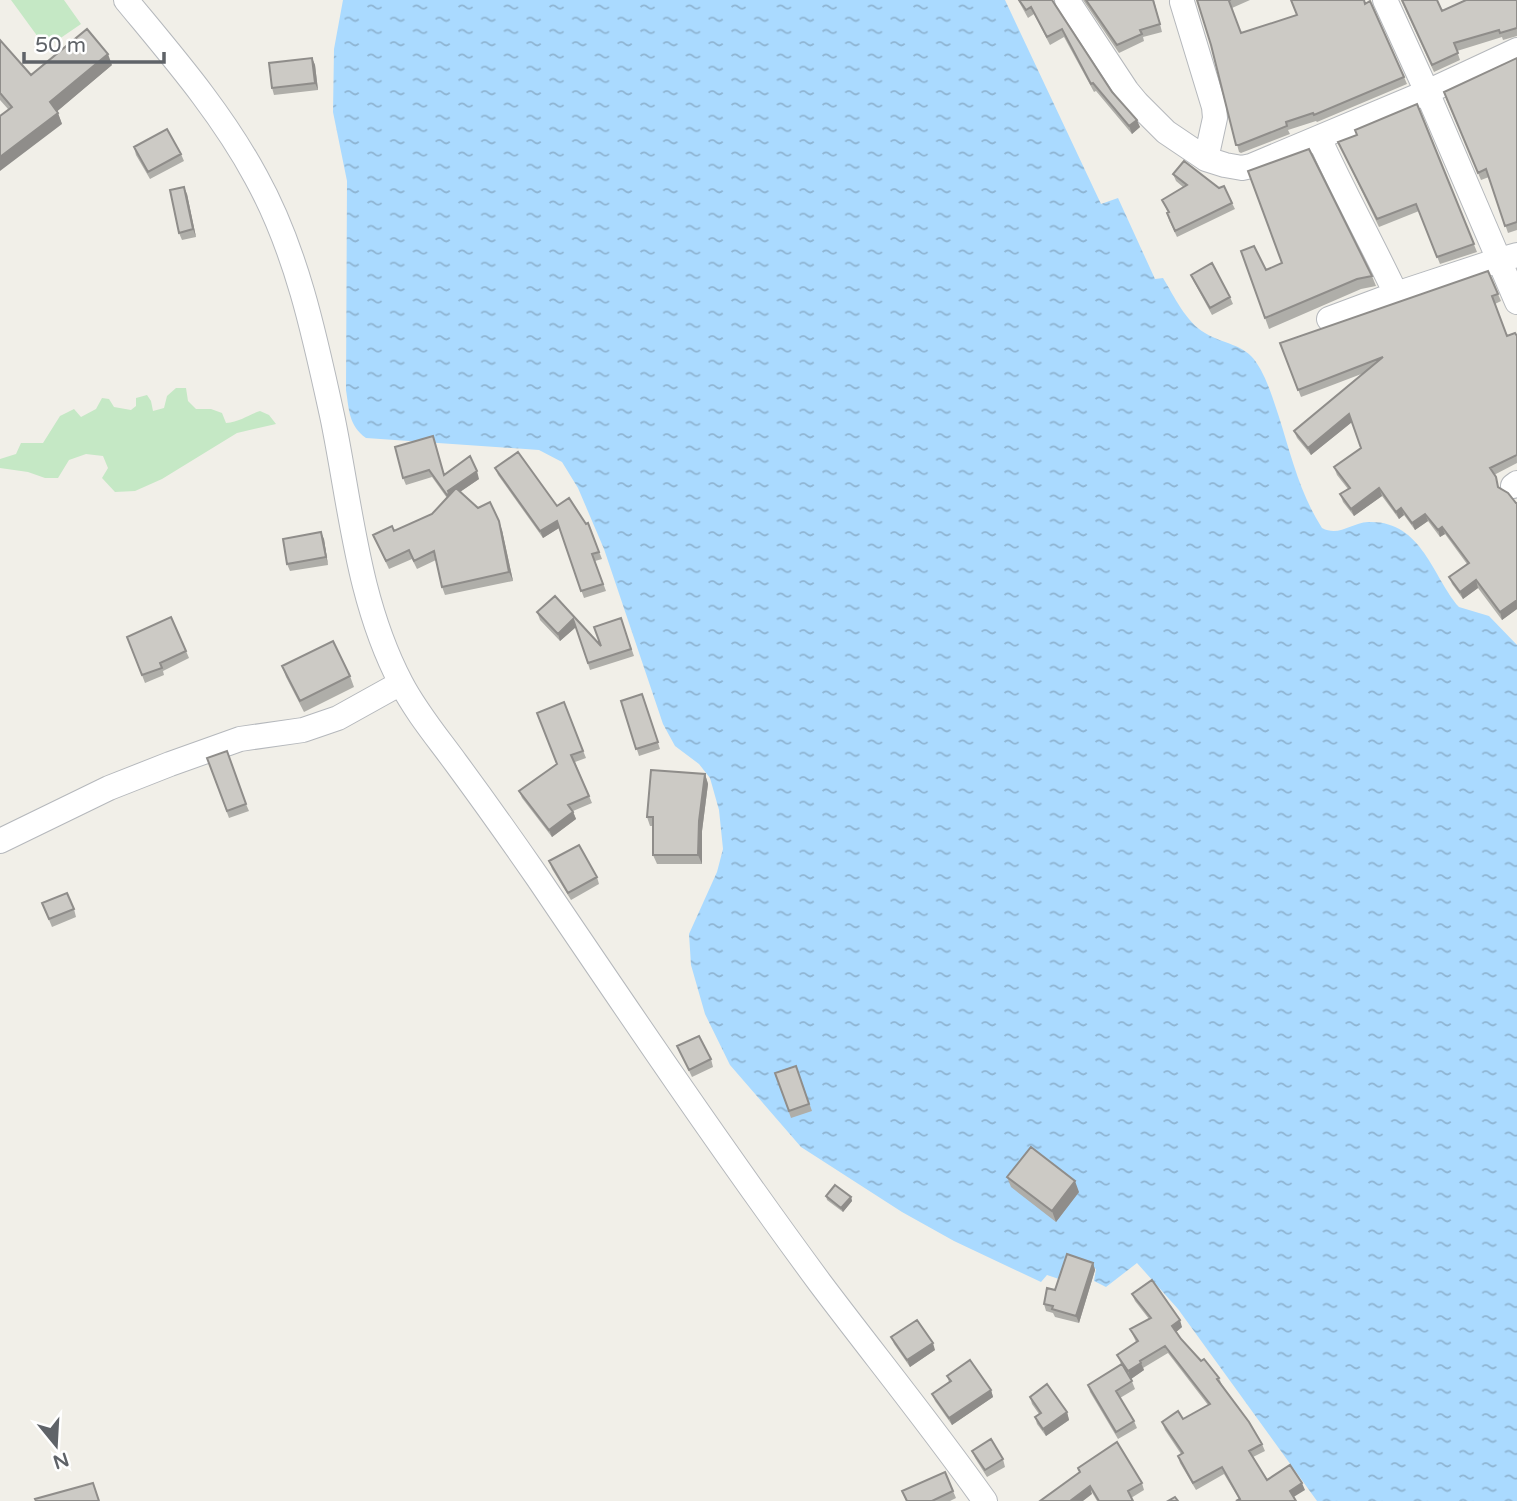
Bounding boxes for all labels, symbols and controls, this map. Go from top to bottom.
scale bar [24,21,164,65]
text: 50 m [35,33,86,58]
north arrow [21,1410,91,1480]
text: N [50,1447,72,1473]

